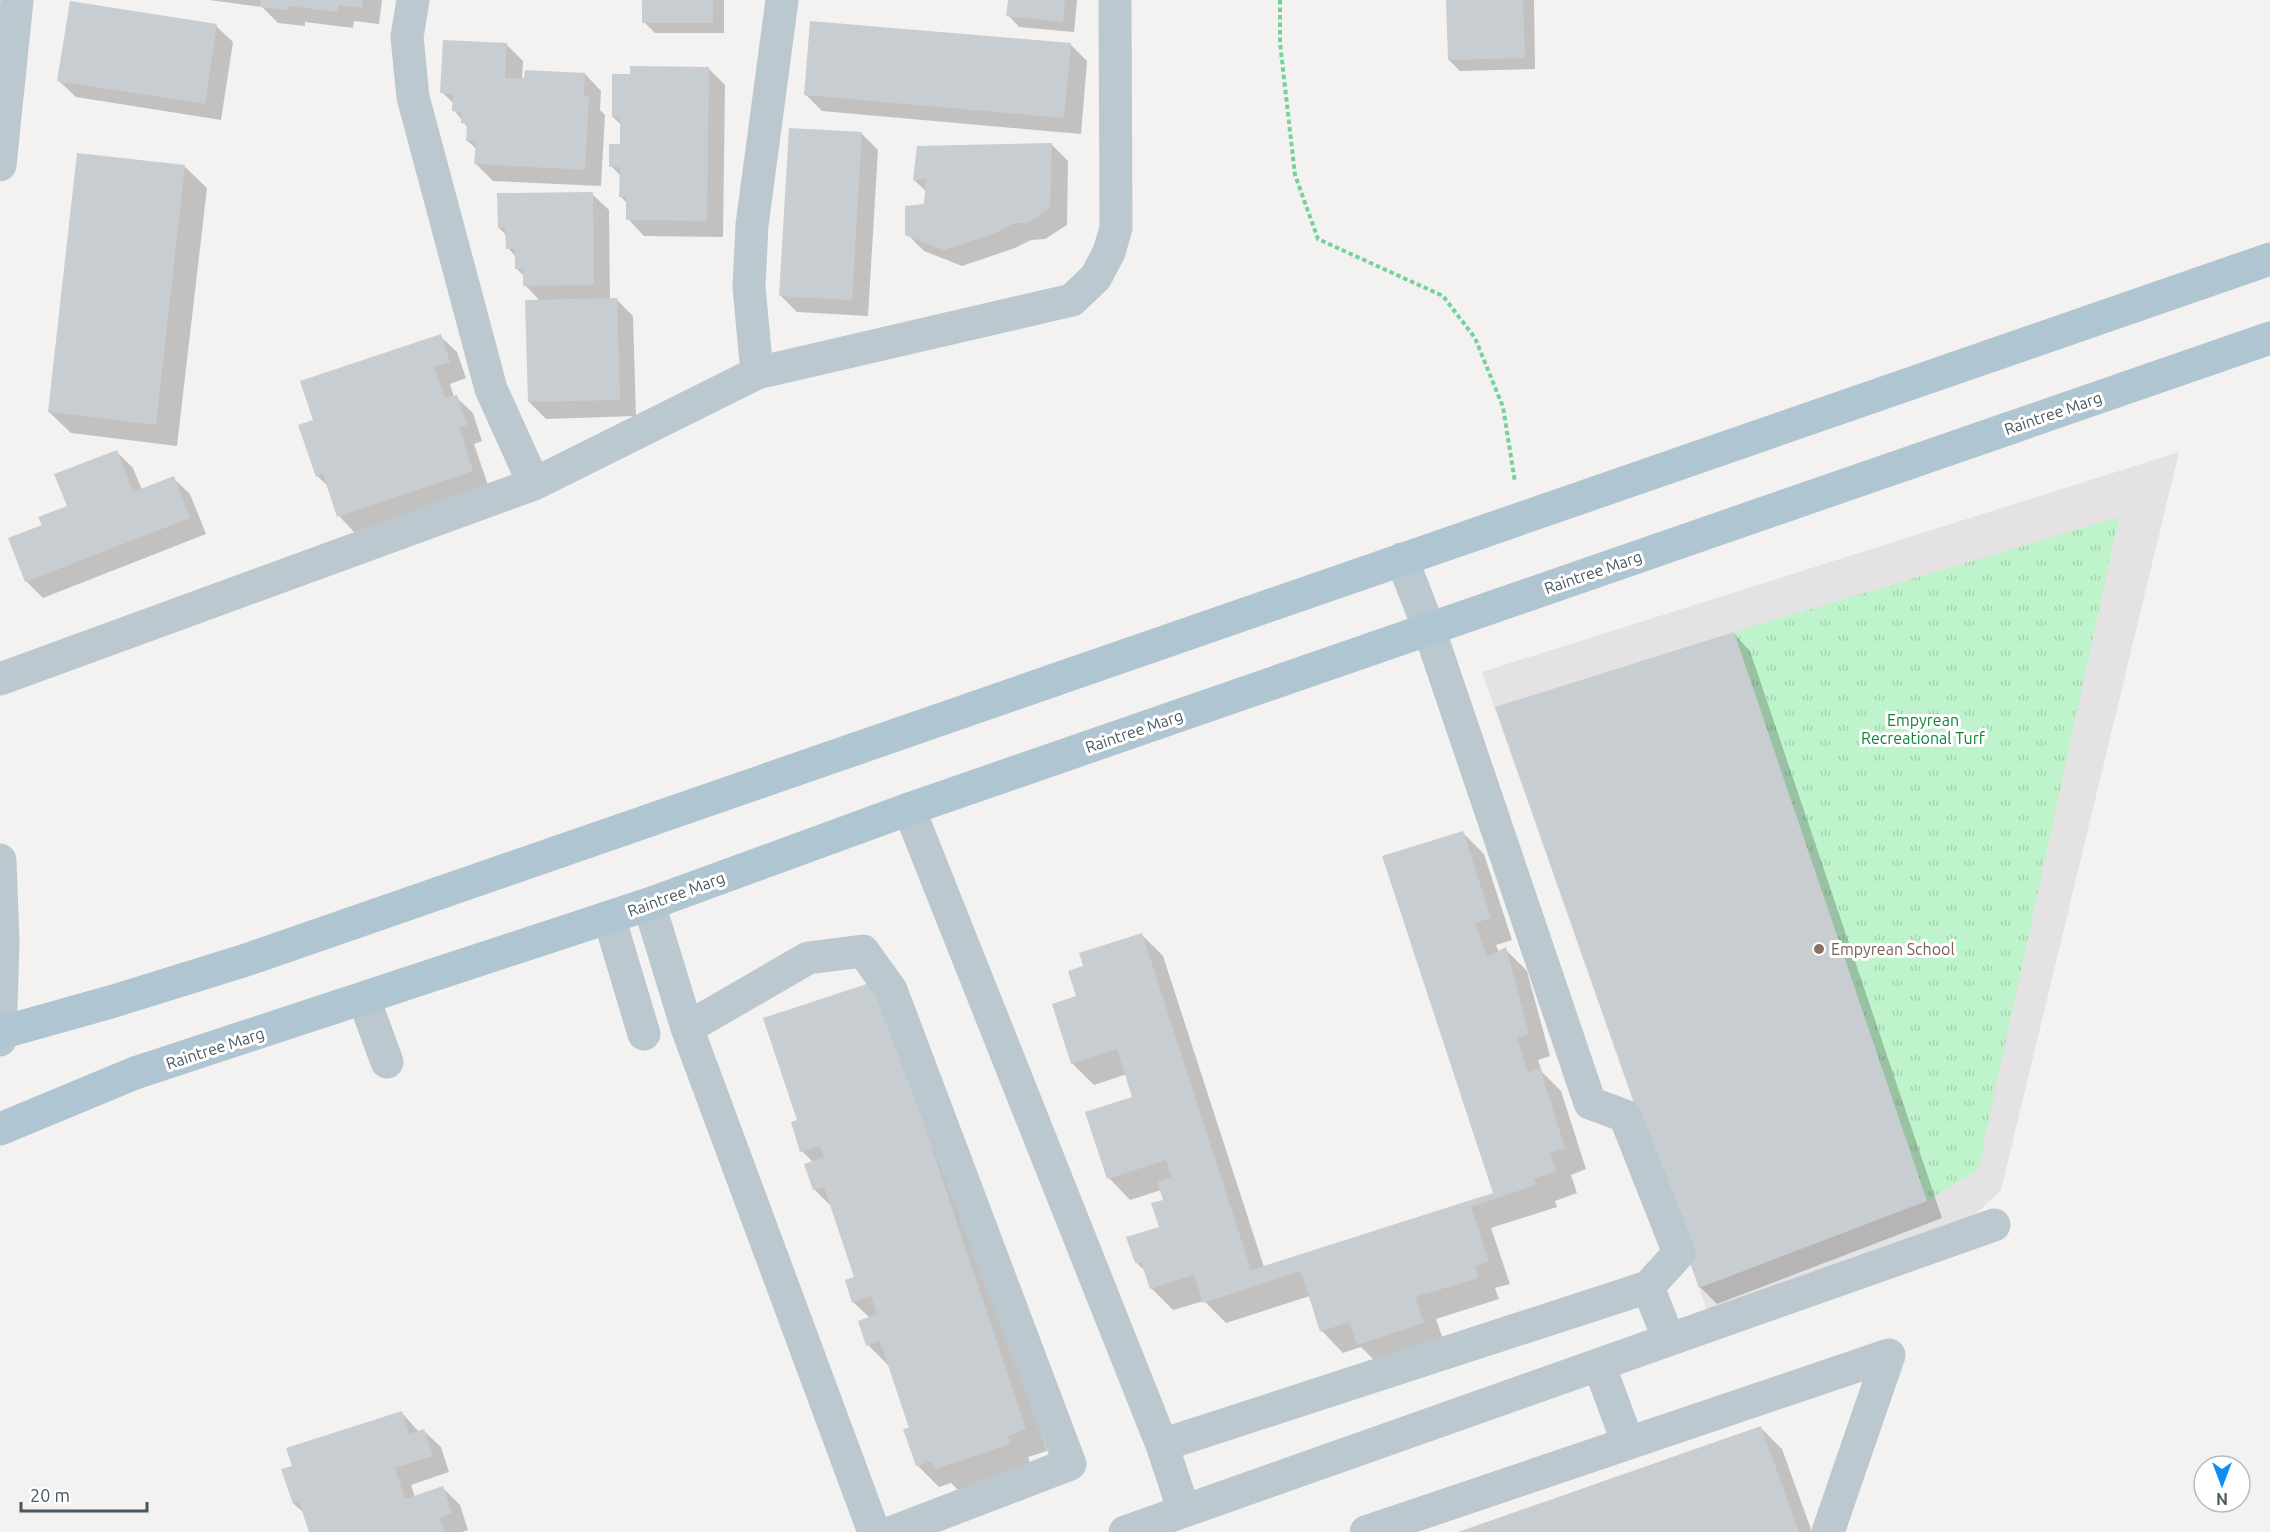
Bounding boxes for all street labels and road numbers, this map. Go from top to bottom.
street label: Raintree Marg [2002,388,2104,438]
street label: Raintree Marg [1542,547,1644,597]
street label: Raintree Marg [1083,706,1185,756]
street label: Raintree Marg [625,868,727,920]
street label: Raintree Marg [164,1024,266,1072]

